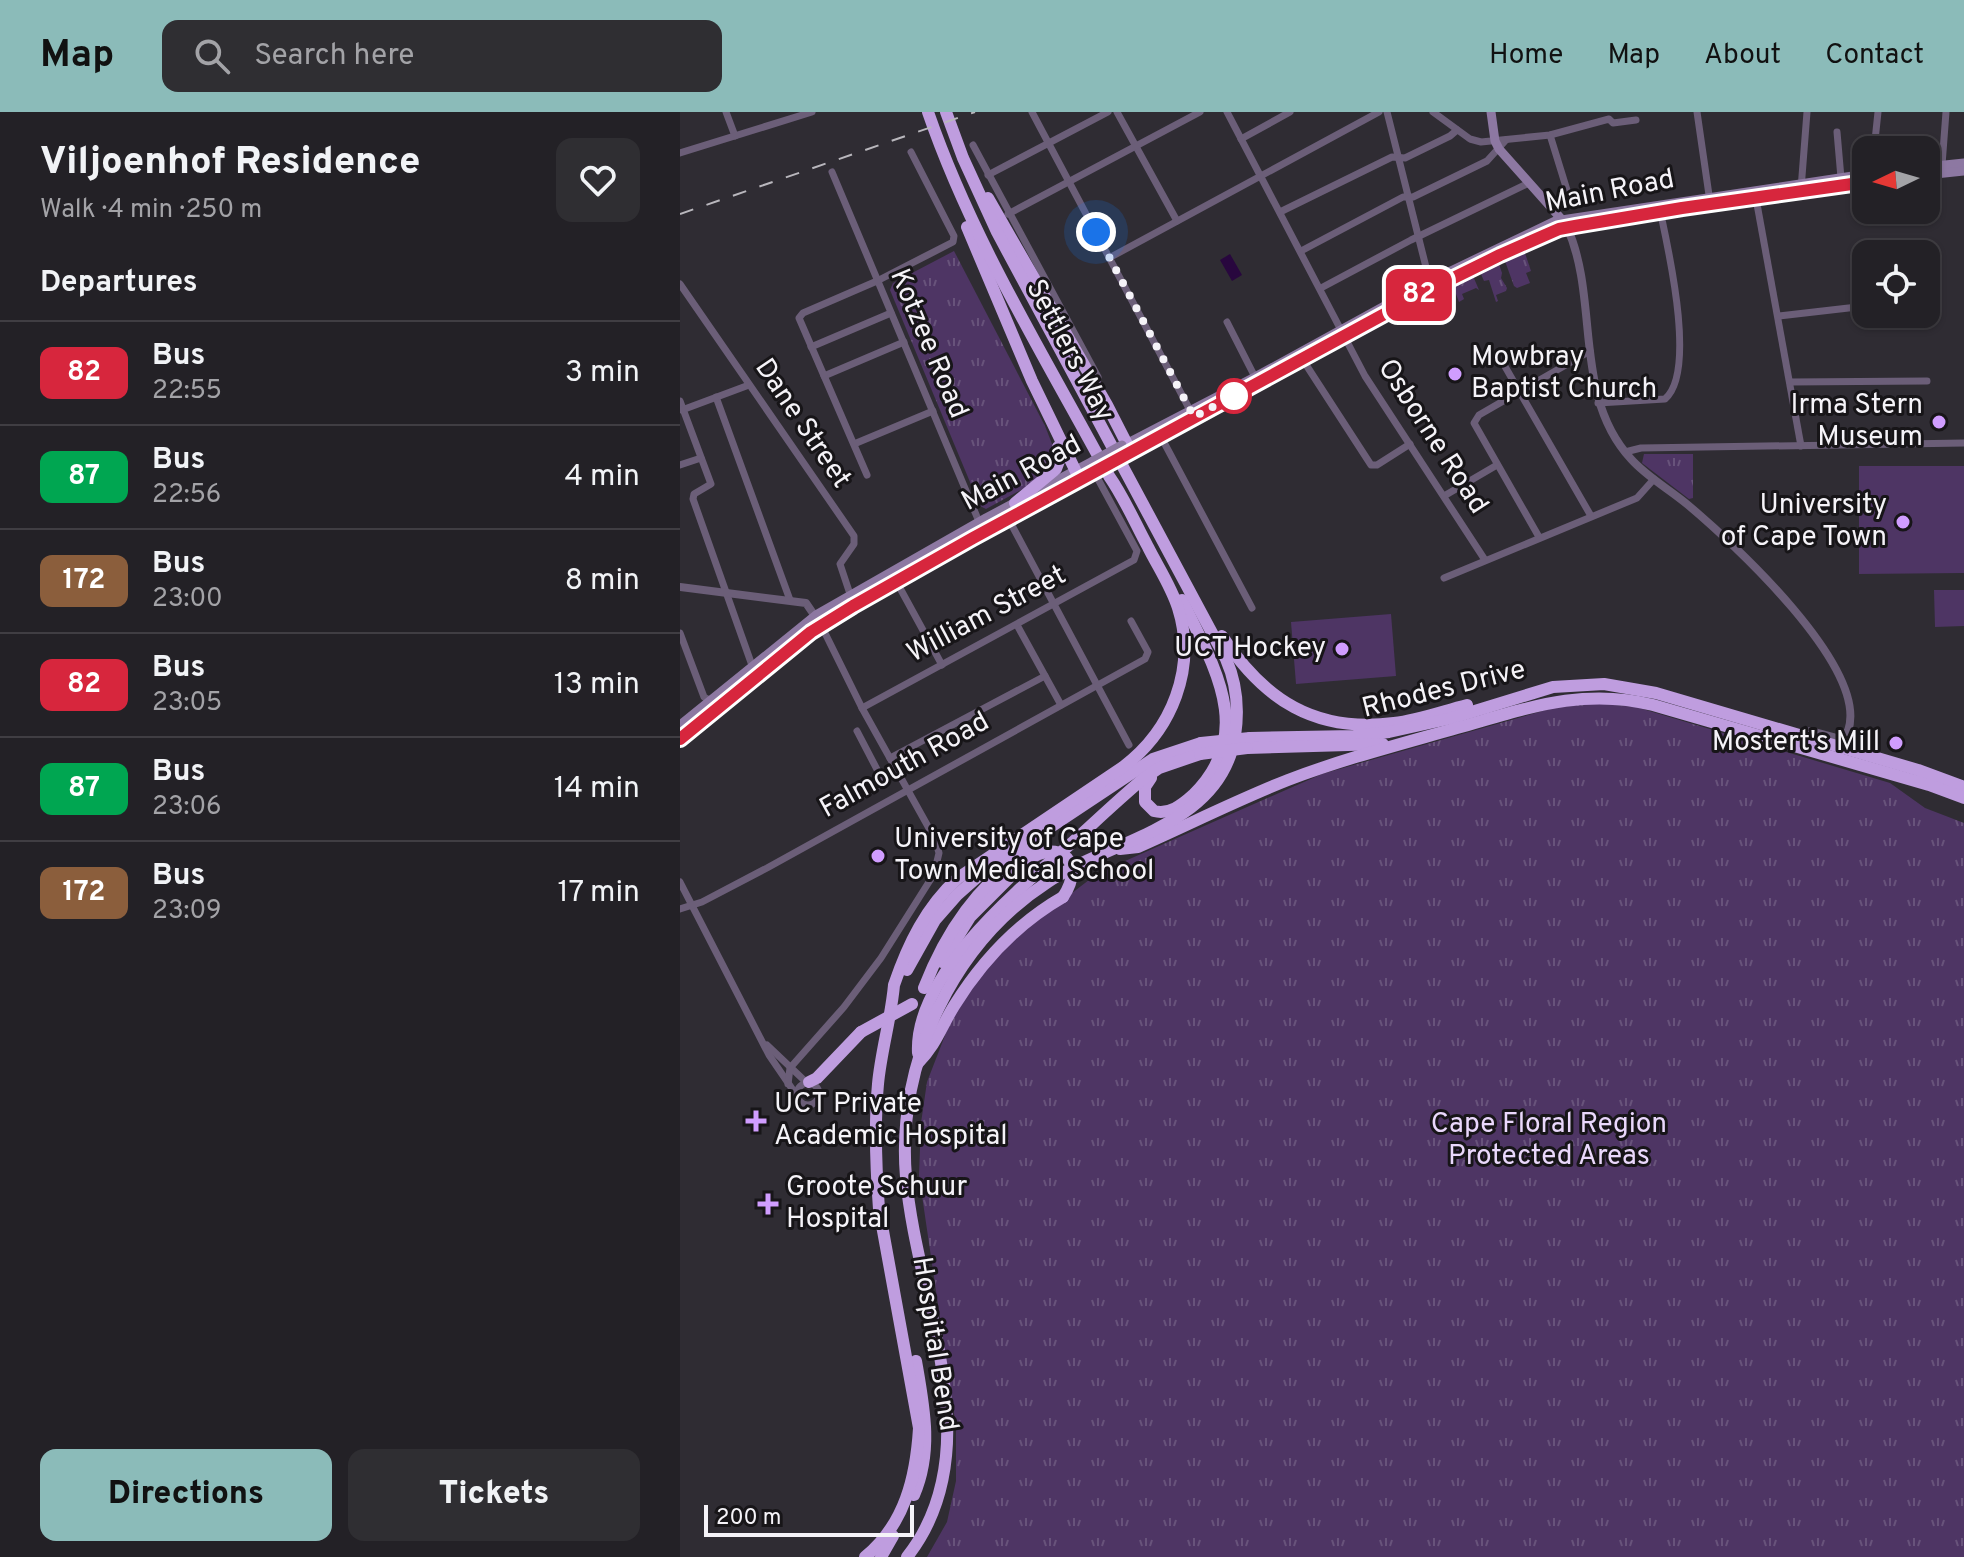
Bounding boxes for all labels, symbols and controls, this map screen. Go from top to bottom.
search box [162,20,722,92]
text: Map [40,32,114,81]
icon: search [190,34,234,78]
text: Search here [254,38,414,75]
text: Home [1489,38,1563,74]
text: Map [1607,38,1660,74]
text: About [1704,38,1781,74]
text: Contact [1825,38,1924,74]
north arrow [1852,136,1940,224]
map controls [1852,136,1940,328]
button: heart [556,138,640,222]
text: Viljoenhof Residence [40,139,420,188]
street label: Main Road [1542,162,1678,222]
text: Walk · 4 min · 250 m [40,194,262,227]
your location [1076,212,1116,252]
button: locate [1852,240,1940,328]
street label: Kotzee Road [880,264,976,424]
text: Departures [40,265,198,302]
line badge: 82 [1383,269,1455,321]
street label: Settlers Way [1016,274,1122,428]
text: 82 [1402,277,1436,313]
text: Bus [152,338,205,375]
place label: Mowbray Baptist Church [1471,340,1657,408]
street label: Dane Street [746,352,858,496]
street label: Osborne Road [1368,353,1496,521]
text: 82 [67,355,101,391]
text: 3 min [565,355,640,392]
marker: Mowbray Baptist Church [1446,365,1464,383]
text: 22:55 [152,375,222,408]
unlabelled marker [1217,379,1251,413]
place label: Irma Stern Museum [1791,388,1923,456]
marker: Irma Stern Museum [1930,413,1948,431]
street label: Main Road [956,427,1088,521]
text: Bus [152,442,205,479]
text: 87 [68,459,100,495]
text: 4 min [564,459,640,496]
text: 22:56 [152,479,221,512]
place label: University of Cape Town [1721,488,1887,556]
marker: University of Cape Town [1894,513,1912,531]
text: Bus [152,546,205,583]
street label: William Street [901,558,1073,672]
text: 172 [63,563,105,599]
text: 8 min [565,563,640,600]
text: 23:00 [152,583,223,616]
place label: UCT Hockey [1174,631,1326,667]
marker: UCT Hockey [1333,640,1351,658]
text: Bus [152,650,205,687]
street label: Rhodes Drive [1358,652,1530,728]
text: 82 [67,667,101,703]
text: 13 min [554,667,640,704]
text: 23:05 [152,687,222,720]
street label: Falmouth Road [814,705,996,827]
place label: Mostert's Mill [1712,725,1880,761]
marker: Mostert's Mill [1887,734,1905,752]
text: Bus [152,754,205,791]
text: 87 [68,771,100,807]
text: 14 min [554,771,640,808]
text: 23:06 [152,791,222,824]
place label: University of Cape Town Medical School [894,822,1154,890]
marker: University of Cape Town Medical School [869,847,887,865]
text: Bus [152,858,205,895]
text: 172 [63,875,105,911]
text: 17 min [557,875,640,912]
text: 23:09 [152,895,222,928]
place label: UCT Private Academic Hospital [774,1087,1008,1155]
park label: Cape Floral Region Protected Areas [1431,1107,1667,1175]
marker: UCT Private Academic Hospital [745,1110,767,1132]
place label: Groote Schuur Hospital [786,1170,968,1238]
marker: Groote Schuur Hospital [757,1193,779,1215]
street label: Hospital Bend [902,1254,966,1434]
button: Directions [40,1449,332,1541]
button: Tickets [348,1449,640,1541]
scale bar [704,1501,914,1537]
text: 200 m [716,1505,781,1532]

